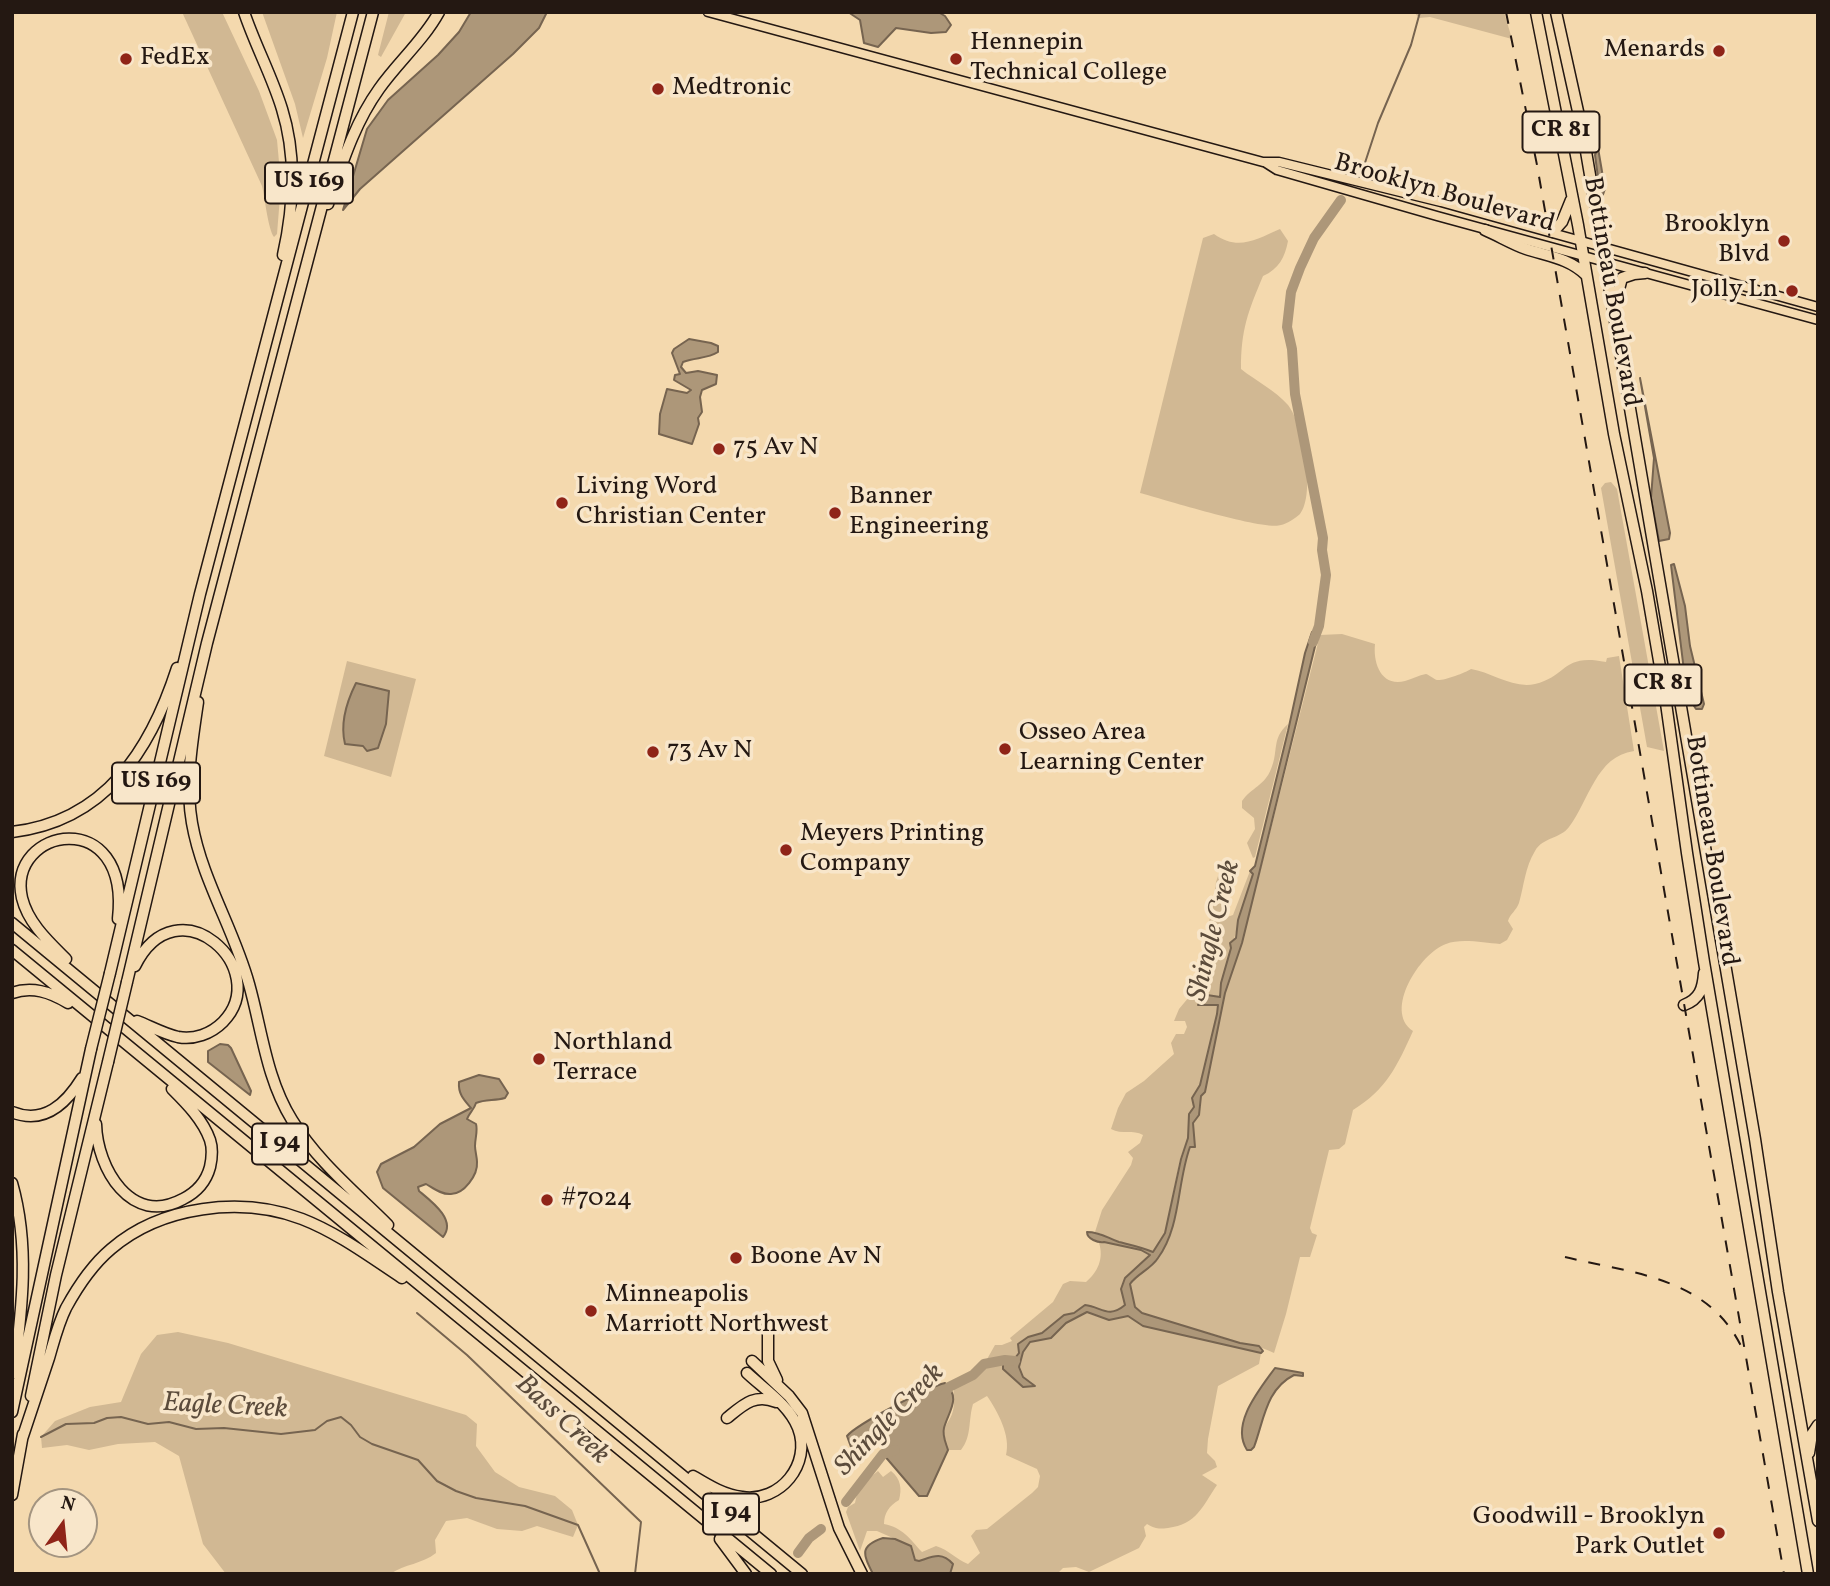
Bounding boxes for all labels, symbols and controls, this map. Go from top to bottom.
place label: Hennepin Technical College [970,28,1167,90]
place label: Menards [1604,35,1705,67]
place label: FedEx [140,43,209,75]
marker: Menards [1711,43,1727,59]
marker: FedEx [118,51,134,67]
marker: Hennepin Technical College [948,51,964,67]
place label: Medtronic [672,73,791,105]
marker: Medtronic [650,81,666,97]
road number: CR 81 [1522,112,1600,152]
street label: Brooklyn Boulevard [1330,149,1558,241]
road number: US 169 [265,162,353,204]
street label: Bottineau Boulevard [1574,174,1646,410]
place label: Brooklyn Blvd [1664,210,1770,272]
marker: Brooklyn Blvd [1776,233,1792,249]
place label: Jolly Ln [1691,275,1778,307]
marker: Jolly Ln [1784,283,1800,299]
place label: 75 Av N [733,433,818,465]
marker: 75 Av N [711,441,727,457]
place label: Living Word Christian Center [576,472,766,534]
place label: Banner Engineering [849,482,989,544]
marker: Living Word Christian Center [554,495,570,511]
marker: Banner Engineering [827,505,843,521]
road number: CR 81 [1624,664,1702,706]
place label: Osseo Area Learning Center [1019,718,1204,780]
street label: Bottineau Boulevard [1676,733,1744,969]
place label: 73 Av N [667,736,752,768]
marker: Osseo Area Learning Center [997,741,1013,757]
marker: 73 Av N [645,744,661,760]
road number: US 169 [112,762,200,804]
place label: Meyers Printing Company [800,819,984,880]
marker: Meyers Printing Company [778,842,794,858]
water label: Shingle Creek [1182,857,1250,1005]
place label: Northland Terrace [553,1028,673,1090]
marker: Northland Terrace [531,1051,547,1067]
road number: I 94 [252,1124,308,1164]
place label: #7024 [561,1184,632,1216]
marker: #7024 [539,1192,555,1208]
place label: Boone Av N [750,1242,882,1274]
marker: Boone Av N [728,1250,744,1266]
place label: Minneapolis Marriott Northwest [605,1280,829,1342]
marker: Minneapolis Marriott Northwest [583,1303,599,1319]
water label: Shingle Creek [829,1358,953,1484]
water label: Bass Creek [507,1369,615,1473]
water label: Eagle Creek [162,1388,288,1428]
north arrow [28,1488,98,1558]
text: N [58,1490,78,1519]
road number: I 94 [703,1494,759,1534]
place label: Goodwill - Brooklyn Park Outlet [1473,1502,1705,1564]
marker: Goodwill - Brooklyn Park Outlet [1711,1525,1727,1541]

